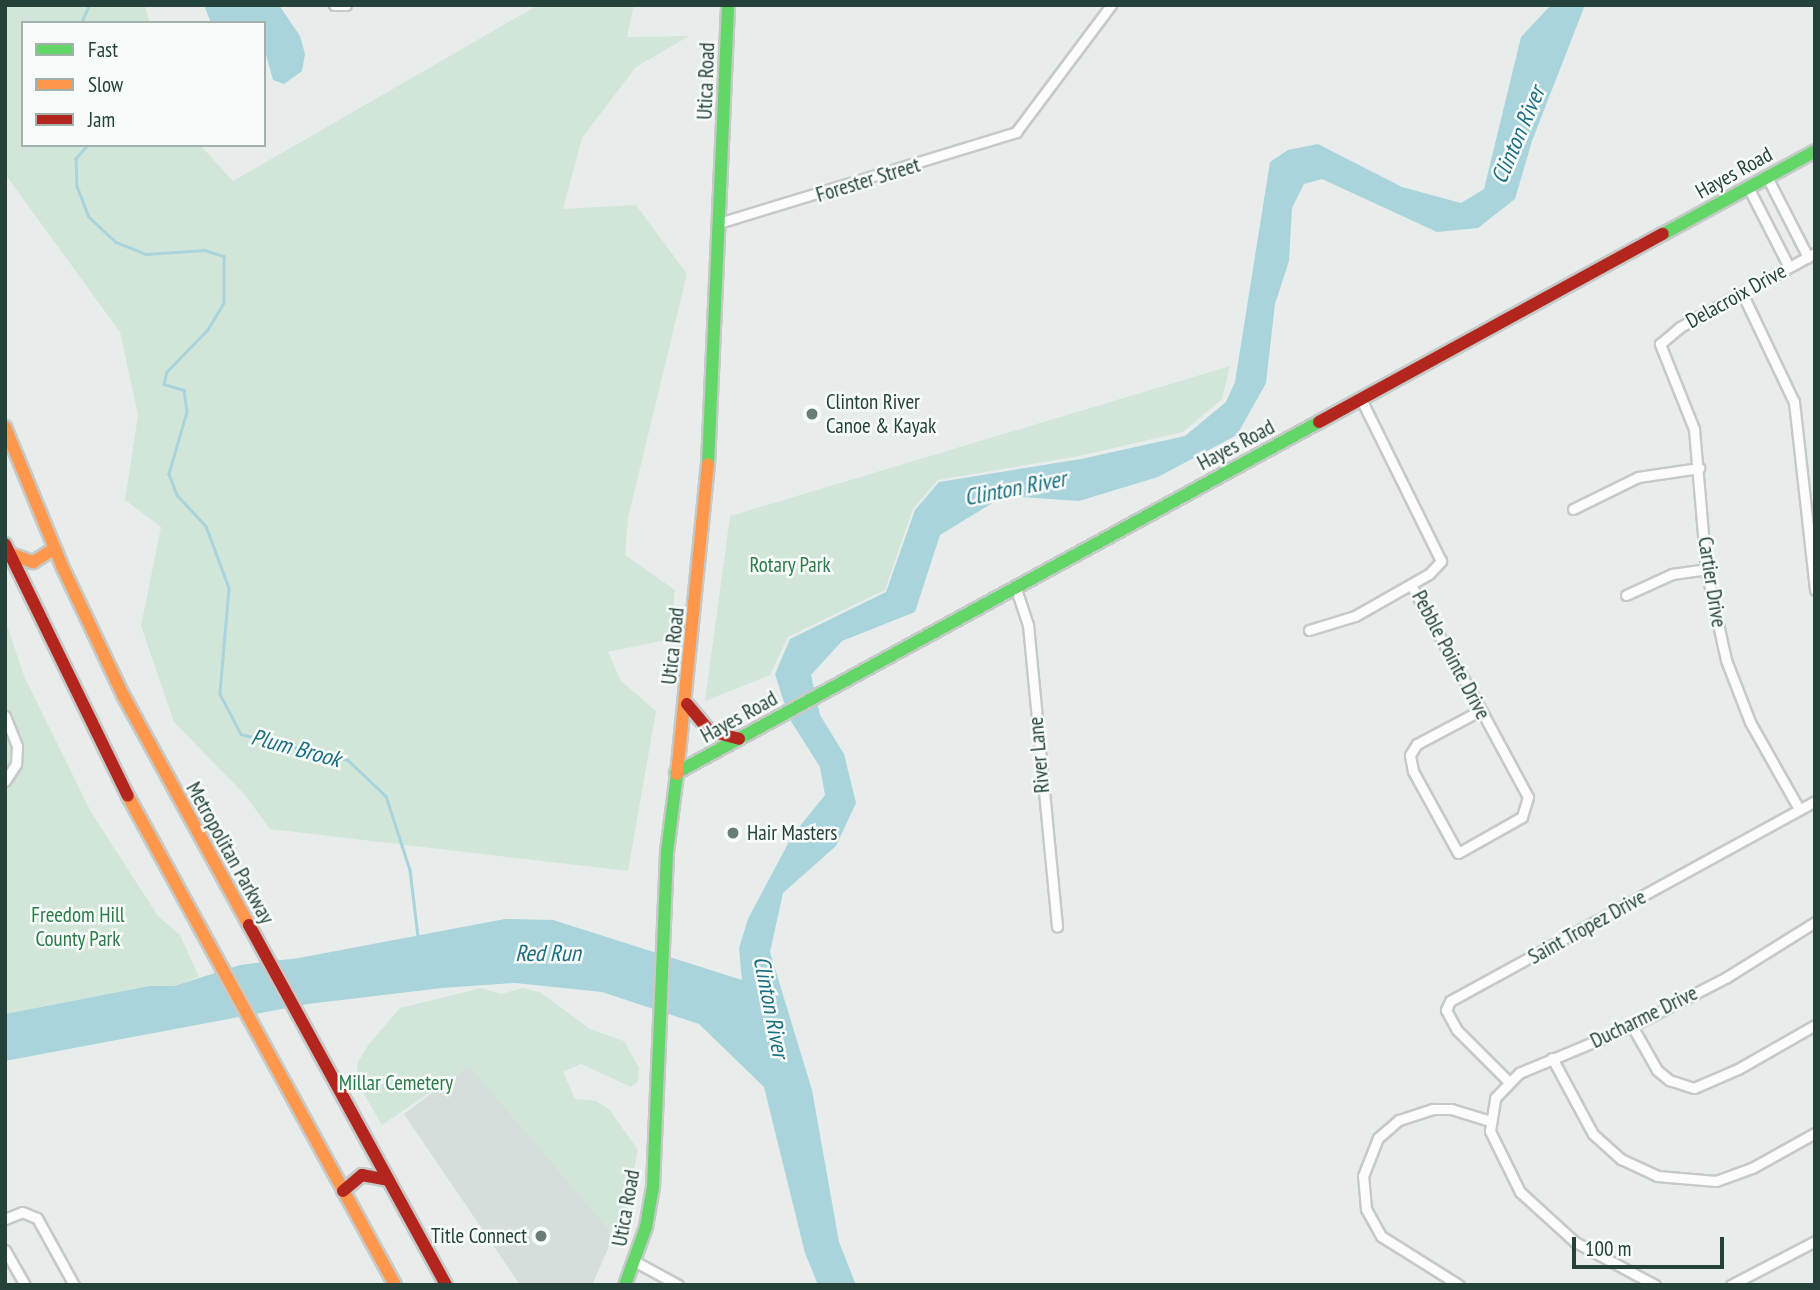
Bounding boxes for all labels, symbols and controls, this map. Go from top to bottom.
legend [21,21,266,147]
text: Fast [88,36,118,63]
street label: Utica Road [692,42,720,120]
text: Slow [88,71,123,98]
water label: Clinton River [1485,82,1551,188]
text: Jam [88,106,115,133]
street label: Hayes Road [1691,142,1777,204]
street label: Forester Street [813,152,923,208]
street label: Delacroix Drive [1681,258,1791,334]
place label: Clinton River Canoe & Kayak [826,389,936,439]
marker: Clinton River Canoe & Kayak [804,406,820,422]
street label: Hayes Road [1193,414,1279,476]
water label: Clinton River [962,465,1068,511]
street label: Cartier Drive [1692,535,1732,629]
park label: Rotary Park [749,552,831,578]
street label: Pebble Pointe Drive [1406,586,1496,724]
street label: Utica Road [656,606,690,686]
street label: Hayes Road [696,686,782,748]
street label: River Lane [1023,716,1055,794]
water label: Plum Brook [248,723,344,773]
street label: Metropolitan Parkway [181,778,279,928]
place label: Hair Masters [747,820,837,846]
marker: Hair Masters [725,825,741,841]
street label: Saint Tropez Drive [1523,884,1651,970]
park label: Freedom Hill County Park [31,902,125,952]
water label: Red Run [515,939,581,967]
water label: Clinton River [748,954,794,1060]
street label: Ducharme Drive [1586,980,1702,1054]
park label: Millar Cemetery [339,1070,453,1096]
street label: Utica Road [607,1168,645,1248]
place label: Title Connect [431,1223,527,1249]
scale bar [1575,1224,1727,1268]
marker: Title Connect [533,1228,549,1244]
text: 100 m [1585,1235,1631,1262]

